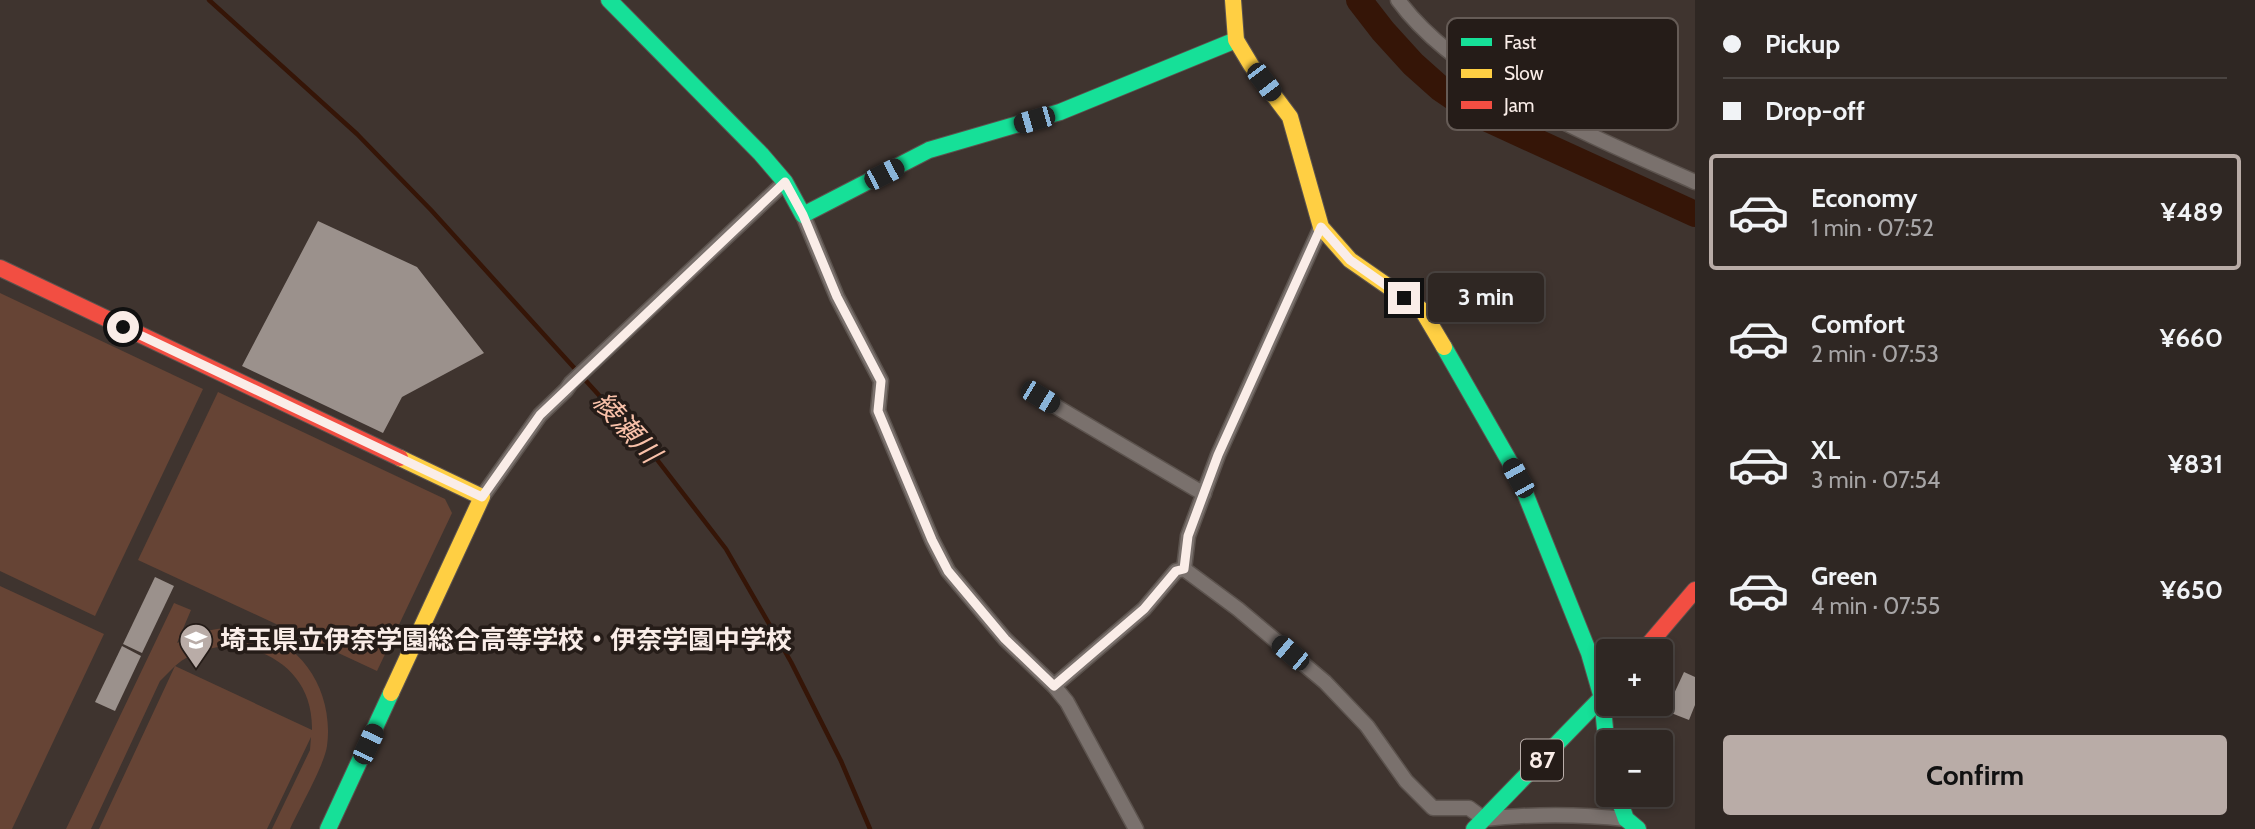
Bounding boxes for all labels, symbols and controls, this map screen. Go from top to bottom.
legend [1447,18,1678,130]
text: Pickup [1765,28,1840,60]
text: Fast [1504,31,1537,54]
car [1243,59,1286,105]
text: Slow [1504,62,1544,85]
text: Jam [1503,94,1534,117]
text: Drop-off [1765,95,1865,127]
car [1011,104,1058,136]
car [861,155,908,193]
icon: car [1727,181,1790,244]
text: Economy [1811,182,1917,214]
text: ¥489 [2161,196,2223,228]
text: 1 min · 07:52 [1811,214,1934,242]
callout: 3 min [1428,274,1544,322]
route end [1388,282,1420,314]
text: 3 min [1458,283,1514,311]
icon: car [1727,307,1790,370]
text: Comfort [1811,308,1905,340]
route start [107,311,139,343]
text: ¥660 [2160,322,2223,354]
text: 2 min · 07:53 [1811,340,1939,368]
car [1017,377,1064,417]
water label: 綾瀬川 [586,384,670,472]
icon: car [1727,433,1790,496]
text: XL [1811,434,1840,466]
text: ¥831 [2168,448,2223,480]
car [1499,455,1538,501]
text: 3 min · 07:54 [1811,466,1940,494]
icon: car [1727,559,1790,622]
text: Green [1811,560,1878,592]
text: ¥650 [2160,574,2223,606]
text: 4 min · 07:55 [1811,592,1940,620]
school or university icon: 埼玉県立伊奈学園総合高等学校・伊奈学園中学校 [177,621,215,670]
place label: 埼玉県立伊奈学園総合高等学校・伊奈学園中学校 [220,624,792,656]
car [1268,631,1313,675]
map controls [1596,639,1673,807]
button: + [1596,639,1673,716]
car [350,721,387,767]
button: − [1596,730,1673,807]
button: Confirm [1723,735,2227,815]
road number: 87 [1521,740,1563,780]

